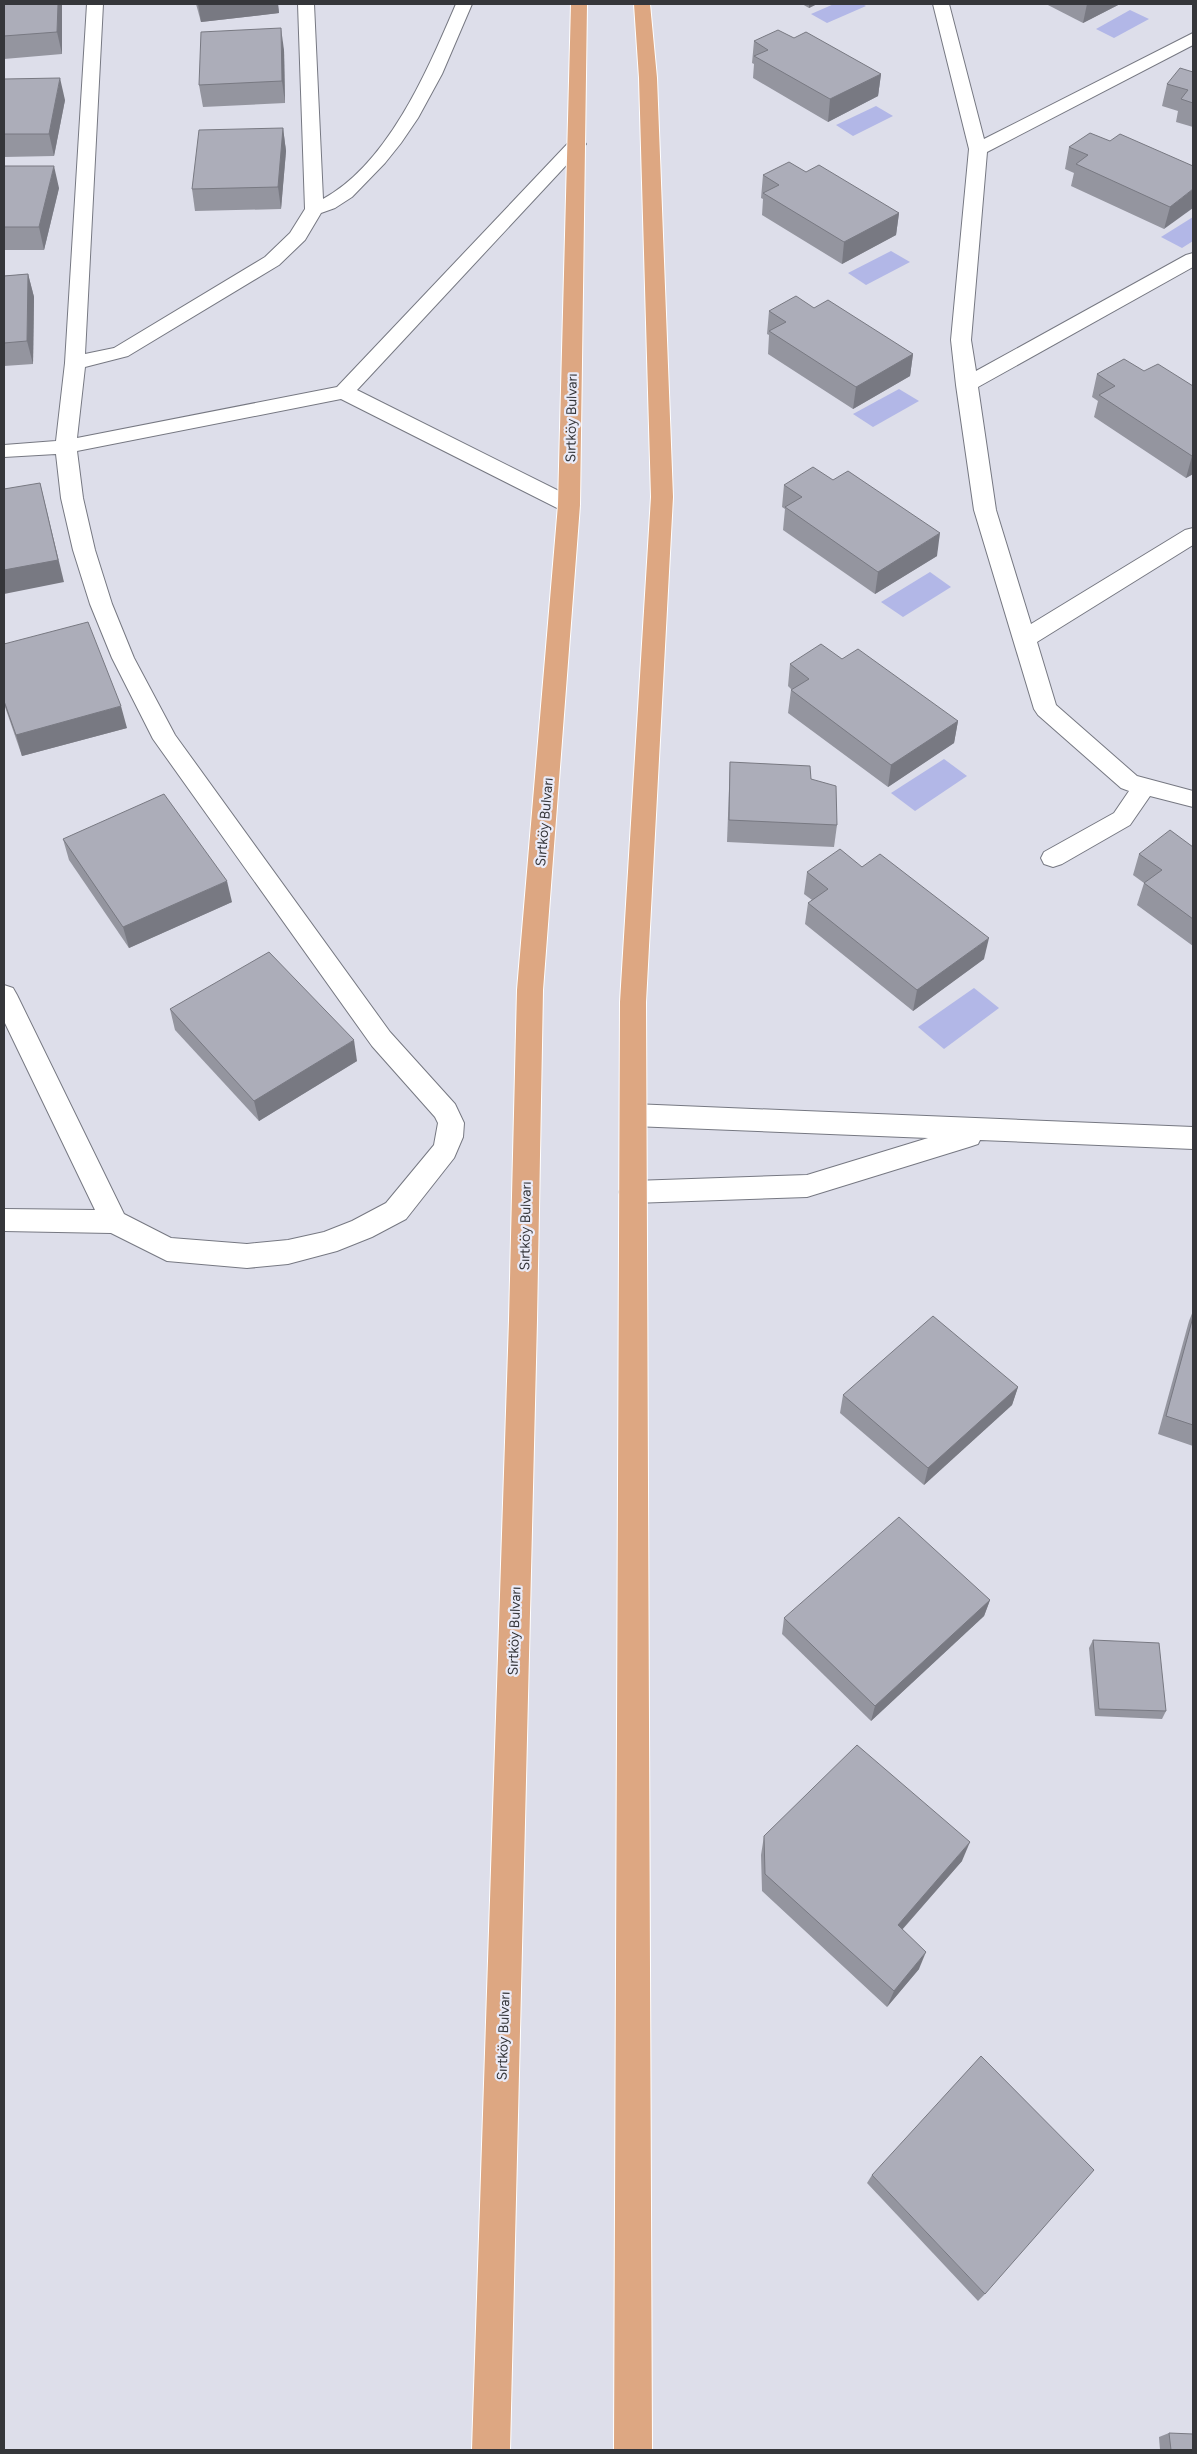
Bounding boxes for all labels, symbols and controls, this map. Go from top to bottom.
street label: Sırtköy Bulvarı [562,373,581,463]
street label: Sırtköy Bulvarı [532,777,557,867]
street label: Sırtköy Bulvarı [516,1181,535,1271]
street label: Sırtköy Bulvarı [504,1586,525,1676]
street label: Sırtköy Bulvarı [493,1991,514,2081]

